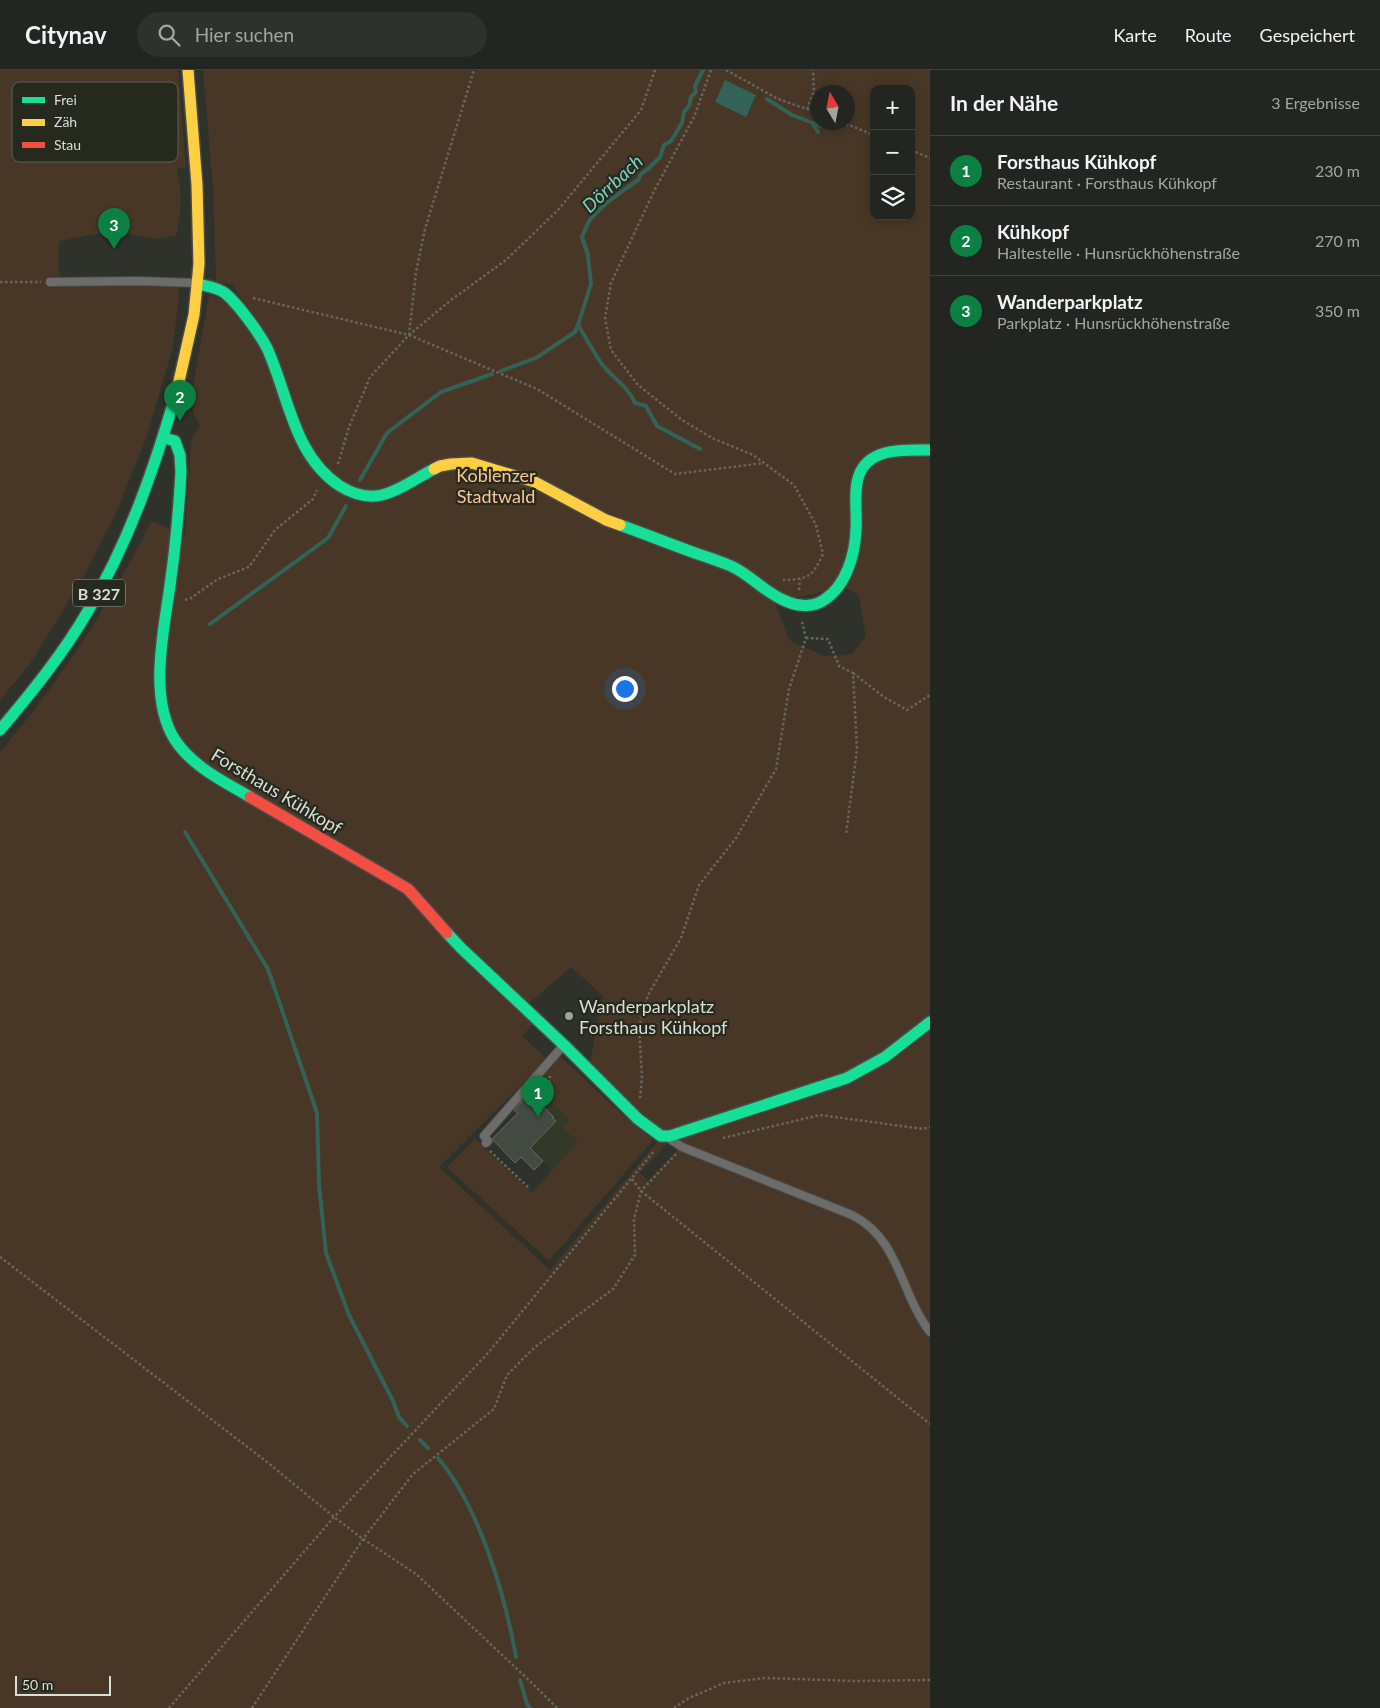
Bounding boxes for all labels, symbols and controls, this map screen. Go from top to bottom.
search box [137,12,487,57]
text: Citynav [25,20,107,49]
icon: search [155,21,183,49]
text: Hier suchen [195,23,294,46]
text: Karte [1113,24,1157,46]
text: Route [1185,24,1232,46]
text: Gespeichert [1260,24,1355,46]
legend [12,82,178,162]
north arrow [810,85,855,130]
map controls [870,85,915,220]
button: + [870,85,915,130]
text: In der Nähe [950,90,1058,115]
text: Frei [54,91,77,108]
text: 3 Ergebnisse [1271,93,1360,112]
text: Zäh [54,113,77,130]
button: − [870,130,915,175]
text: Stau [54,136,81,153]
water label: Dörrbach [577,149,647,217]
text: Forsthaus Kühkopf [997,150,1156,173]
text: 1 [961,161,971,180]
text: 230 m [1315,161,1360,180]
text: Restaurant · Forsthaus Kühkopf [997,173,1217,192]
button: layers [870,175,915,220]
pin: 3 [98,208,130,249]
text: Kühkopf [997,220,1069,243]
text: 2 [961,231,971,250]
text: 270 m [1315,231,1360,250]
text: Haltestelle · Hunsrückhöhenstraße [997,243,1240,262]
text: Wanderparkplatz [997,290,1143,313]
text: 3 [961,301,971,320]
text: 350 m [1315,301,1360,320]
text: Parkplatz · Hunsrückhöhenstraße [997,313,1230,332]
pin: 2 [164,380,196,421]
park label: Koblenzer Stadtwald [456,464,536,507]
road number: B 327 [73,579,125,606]
your location [612,676,638,702]
street label: Forsthaus Kühkopf [208,743,347,839]
place label: Wanderparkplatz Forsthaus Kühkopf [579,995,728,1038]
marker: Wanderparkplatz Forsthaus Kühkopf [563,1010,575,1022]
pin: 1 [522,1076,554,1117]
scale bar [15,1673,111,1696]
text: 50 m [22,1676,53,1693]

